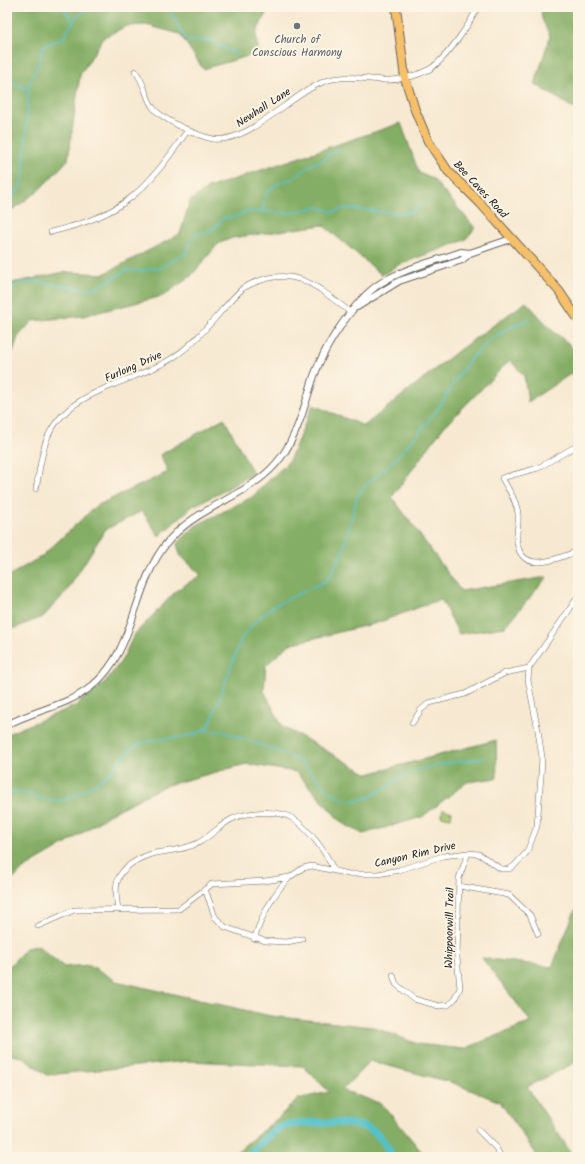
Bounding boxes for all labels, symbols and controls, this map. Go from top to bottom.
marker: Church of Conscious Harmony [292,21,302,31]
place label: Church of Conscious Harmony [252,31,343,62]
street label: Newhall Lane [232,83,295,132]
street label: Bee Caves Road [449,157,512,223]
street label: Furlong Drive [102,346,165,388]
street label: Canyon Rim Drive [373,837,458,873]
street label: Whippoorwill Trail [440,887,460,969]

